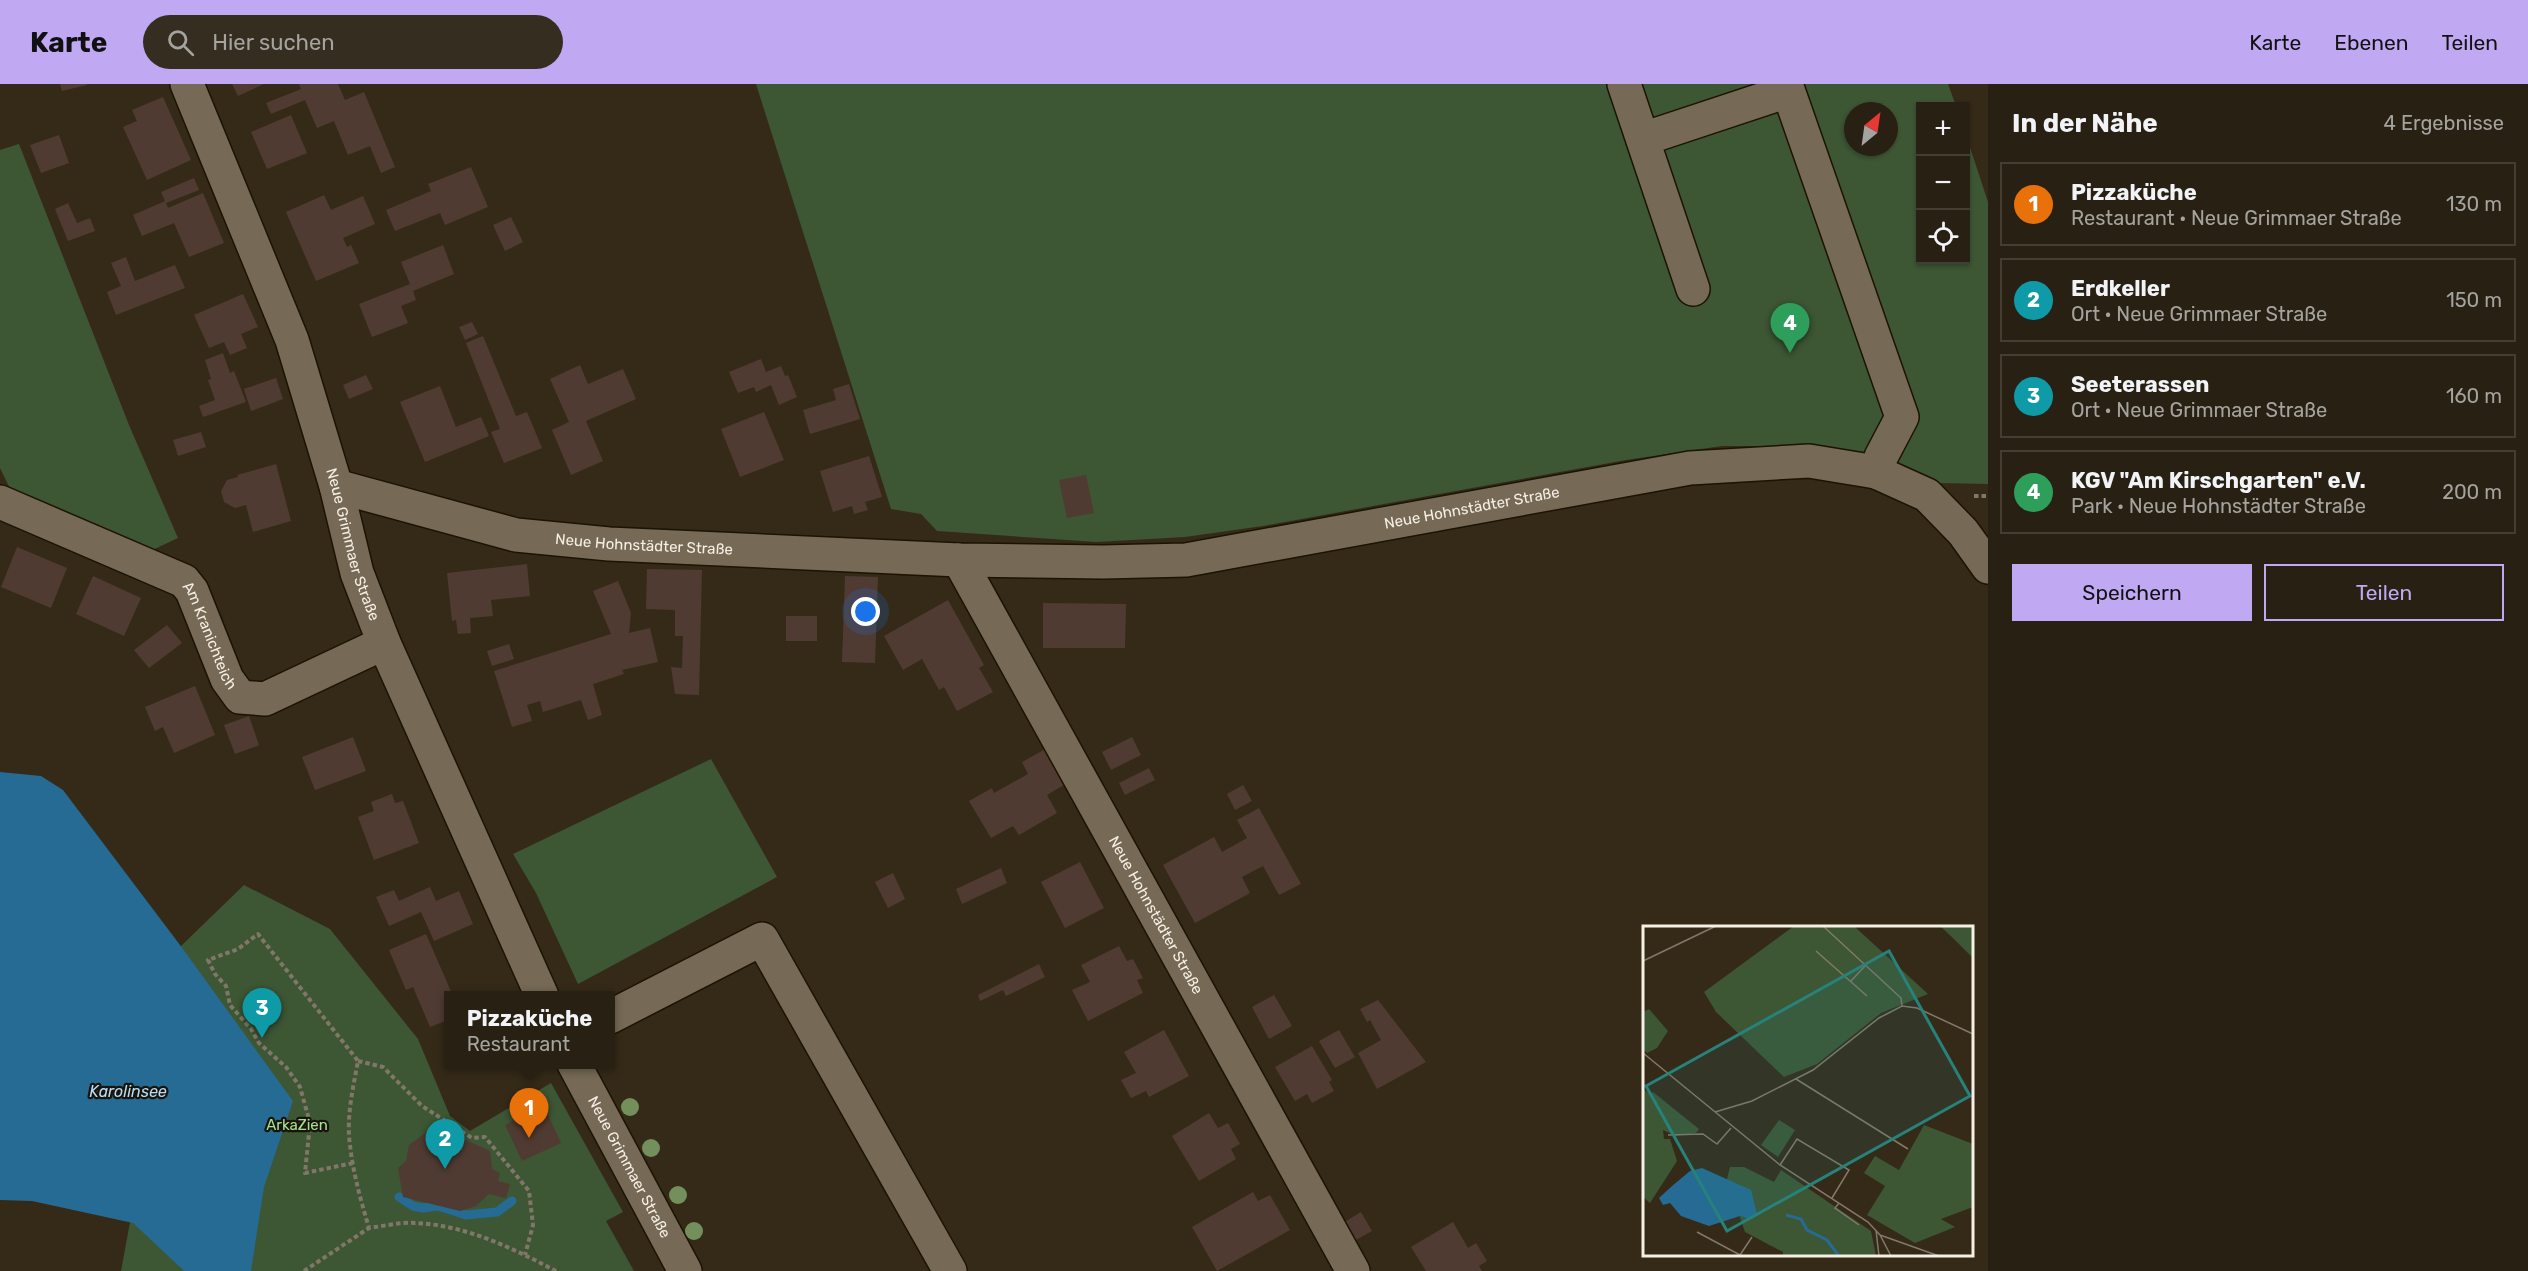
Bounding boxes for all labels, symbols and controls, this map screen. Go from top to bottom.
search box [143,15,563,69]
text: Karte [30,26,107,59]
icon: search [164,26,197,59]
text: Hier suchen [212,29,335,56]
text: Karte [2249,30,2301,55]
text: Ebenen [2334,30,2408,55]
text: Teilen [2441,30,2498,55]
north arrow [1844,102,1898,156]
map controls [1916,102,1970,264]
button: + [1916,102,1970,156]
text: In der Nähe [2012,108,2158,139]
text: 4 Ergebnisse [2384,111,2504,135]
button: − [1916,156,1970,210]
text: Pizzaküche [2071,179,2197,206]
text: 1 [2029,192,2038,216]
text: 130 m [2446,192,2502,216]
text: Restaurant · Neue Grimmaer Straße [2071,206,2402,230]
button: locate [1916,210,1970,264]
text: Erdkeller [2071,275,2170,302]
text: 2 [2027,288,2040,312]
text: 150 m [2446,288,2502,312]
text: Ort · Neue Grimmaer Straße [2071,302,2327,326]
pin: 4 [1770,304,1810,353]
text: Seeterassen [2071,371,2209,398]
text: 3 [2027,384,2040,408]
text: 160 m [2446,384,2502,408]
text: Ort · Neue Grimmaer Straße [2071,398,2327,422]
street label: Neue Grimmaer Straße [322,466,384,623]
text: KGV "Am Kirschgarten" e.V. [2071,467,2366,494]
text: 4 [2027,480,2040,504]
text: 200 m [2442,480,2502,504]
street label: Neue Hohnstädter Straße [1383,483,1561,533]
text: Park · Neue Hohnstädter Straße [2071,494,2366,518]
street label: Neue Hohnstädter Straße [554,530,733,559]
button: Speichern [2012,564,2252,621]
button: Teilen [2264,564,2504,621]
street label: Am Kranichteich [179,578,241,693]
your location [851,597,880,626]
street label: Neue Hohnstädter Straße [1105,833,1207,997]
inset map [1643,926,1973,1256]
pin: 3 [242,988,282,1038]
popup [444,991,615,1069]
text: Pizzaküche [467,1005,592,1032]
text: Restaurant [467,1032,570,1056]
water label: Karolinsee [89,1082,167,1101]
pin: 1 [510,1088,548,1138]
street label: Neue Grimmaer Straße [584,1093,675,1241]
park label: ArkaZien [266,1116,328,1134]
pin: 2 [426,1120,464,1169]

